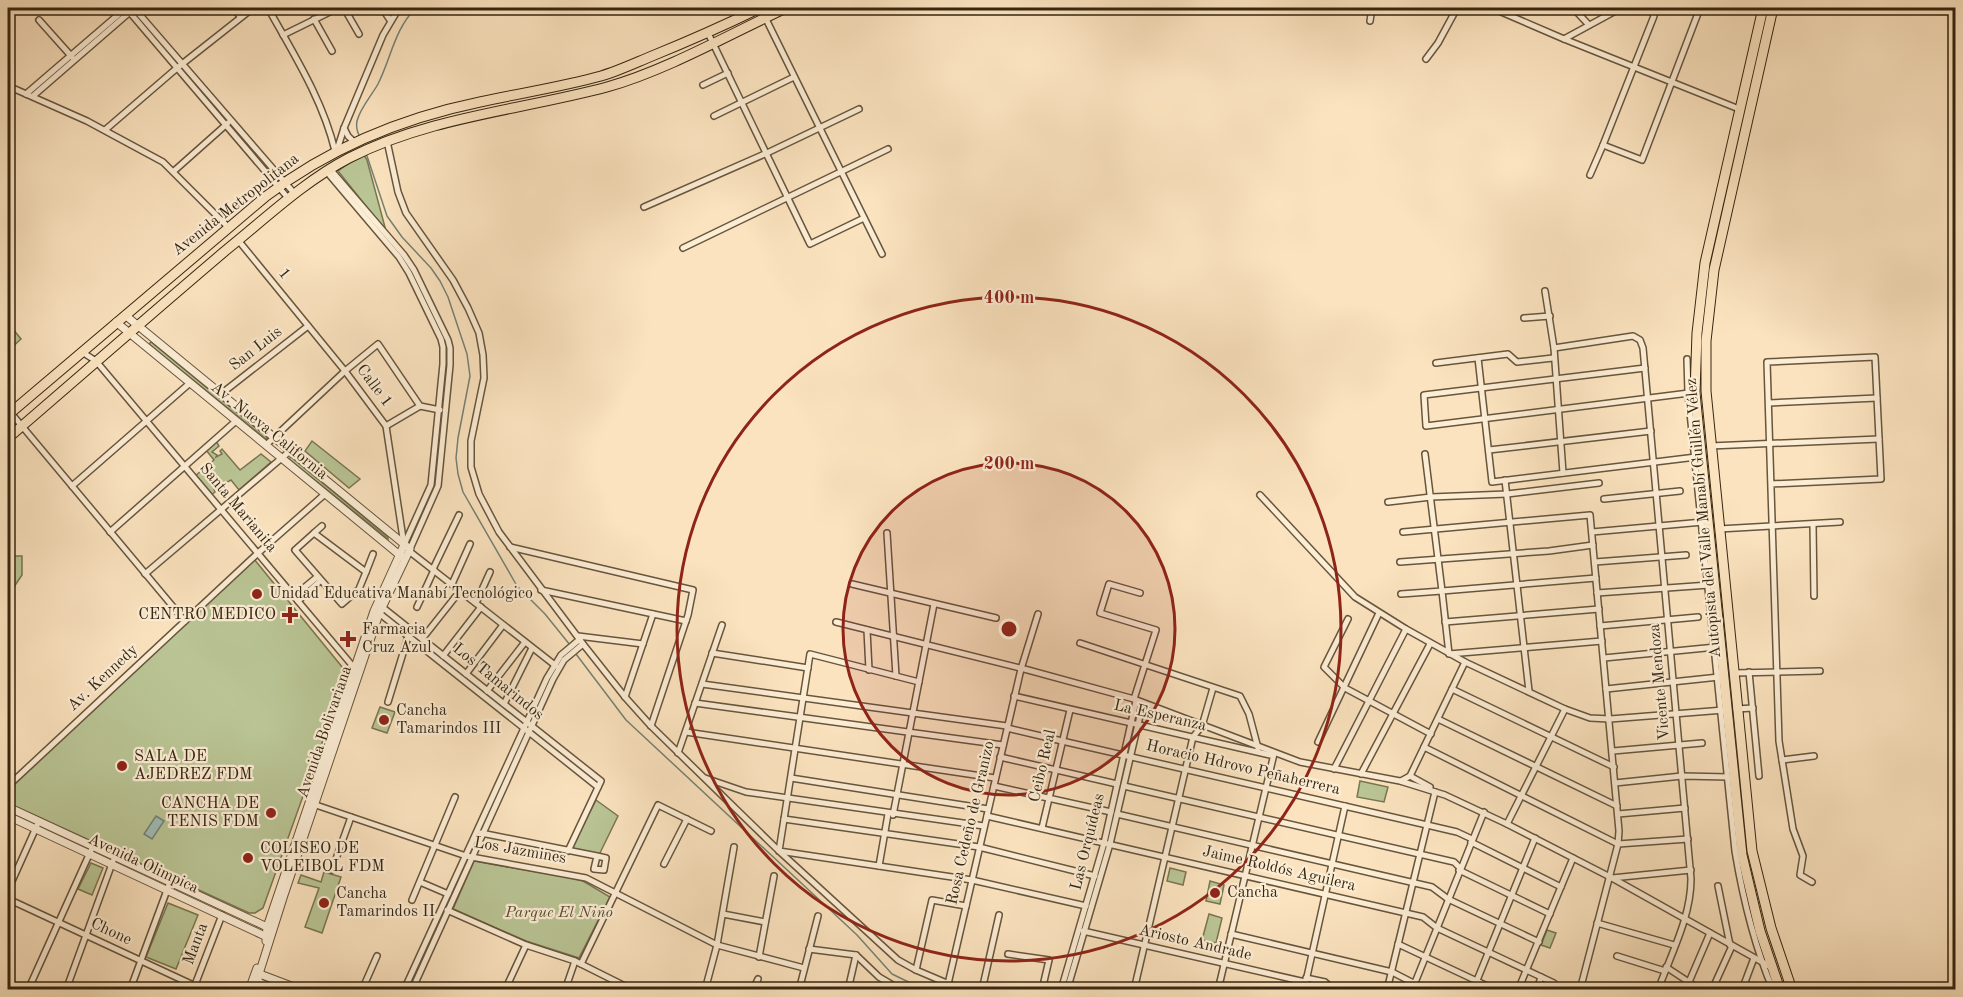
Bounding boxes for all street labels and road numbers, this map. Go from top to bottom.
street label: Avenida Metropolitana [170,151,302,259]
street label: 1 [275,265,293,283]
street label: San Luis [227,324,285,374]
street label: Calle 1 [353,362,395,410]
street label: Autopista del Valle Manabí Guillén Vélez [1684,377,1724,659]
street label: Av. Nueva California [208,379,330,483]
street label: Santa Marianita [196,460,280,556]
street label: Vicente Mendoza [1647,623,1673,741]
street label: Av. Kennedy [65,641,142,714]
street label: Los Tamarindos [449,641,547,723]
street label: Avenida Bolivariana [295,664,355,800]
street label: La Esperanza [1112,698,1208,734]
street label: Ceibo Real [1027,728,1059,804]
street label: Horacio Hdrovo Peñaherrera [1144,738,1342,798]
street label: Rosa Cedeño de Granizo [944,739,998,906]
street label: Las Orquídeas [1068,792,1108,892]
street label: Avenida Olimpica [85,831,201,897]
street label: Los Jazmines [473,835,568,867]
street label: Jaime Roldós Aguilera [1201,844,1357,894]
street label: Chone [88,916,134,948]
street label: Manta [181,921,211,967]
street label: Ariosto Andrade [1137,922,1253,964]

